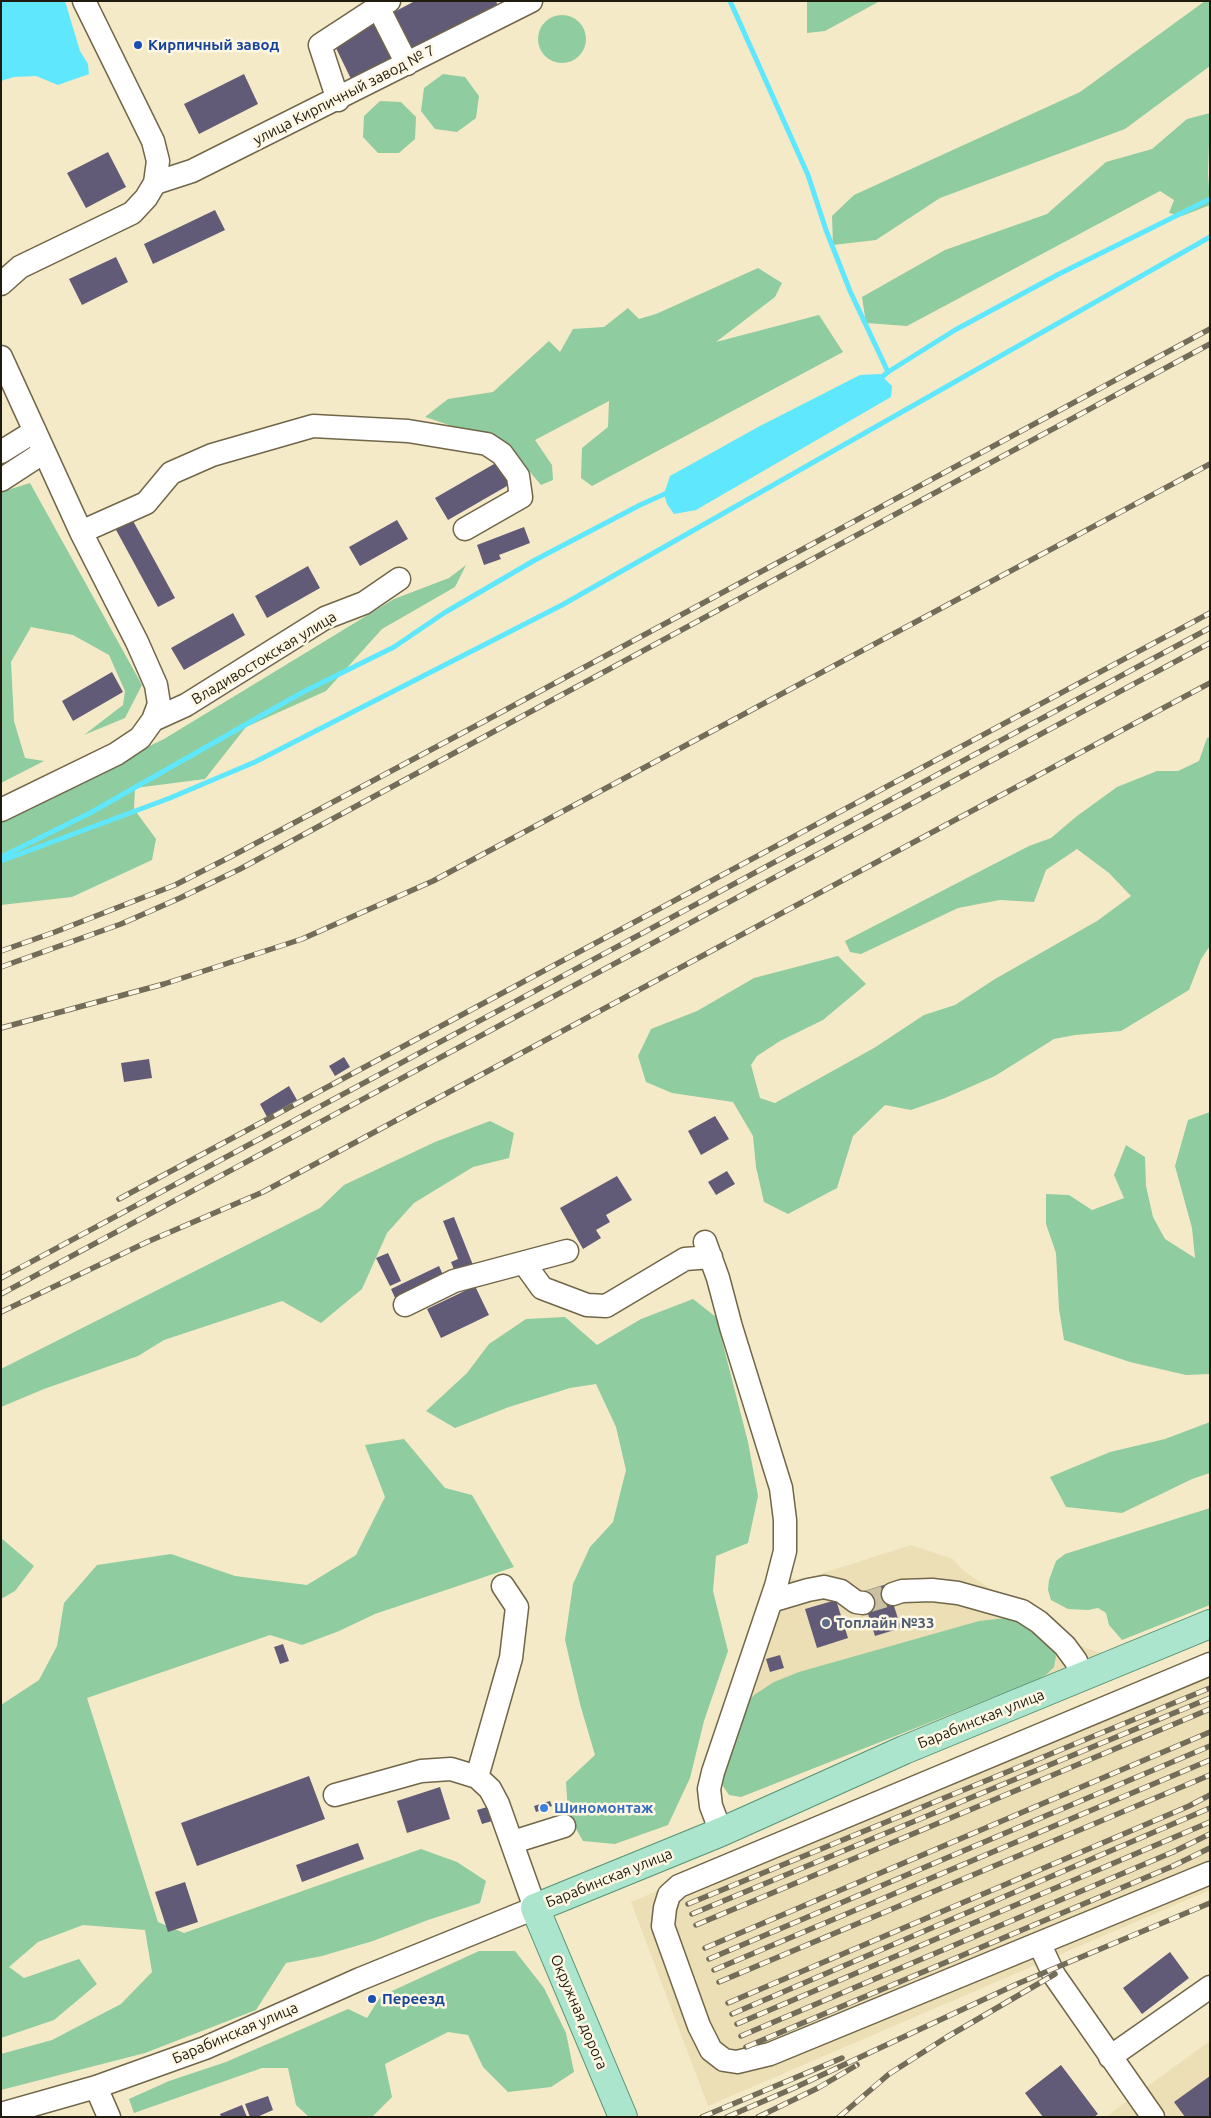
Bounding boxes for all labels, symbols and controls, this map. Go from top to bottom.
place label: Кирпичный завод [148,36,279,54]
marker: Кирпичный завод [132,39,144,51]
street label: улица Кирпичный завод № 7 [250,41,438,149]
street label: Владивостокская улица [188,608,340,708]
place label: Топлайн №33 [836,1614,934,1632]
marker: Топлайн №33 [820,1617,832,1629]
street label: Барабинская улица [915,1685,1047,1753]
place label: Шиномонтаж [554,1799,653,1817]
marker: Шиномонтаж [538,1802,550,1814]
street label: Барабинская улица [543,1844,675,1912]
street label: Окружная дорога [547,1952,611,2072]
place label: Переезд [382,1990,445,2008]
marker: Переезд [366,1993,378,2005]
street label: Барабинская улица [169,1998,301,2068]

